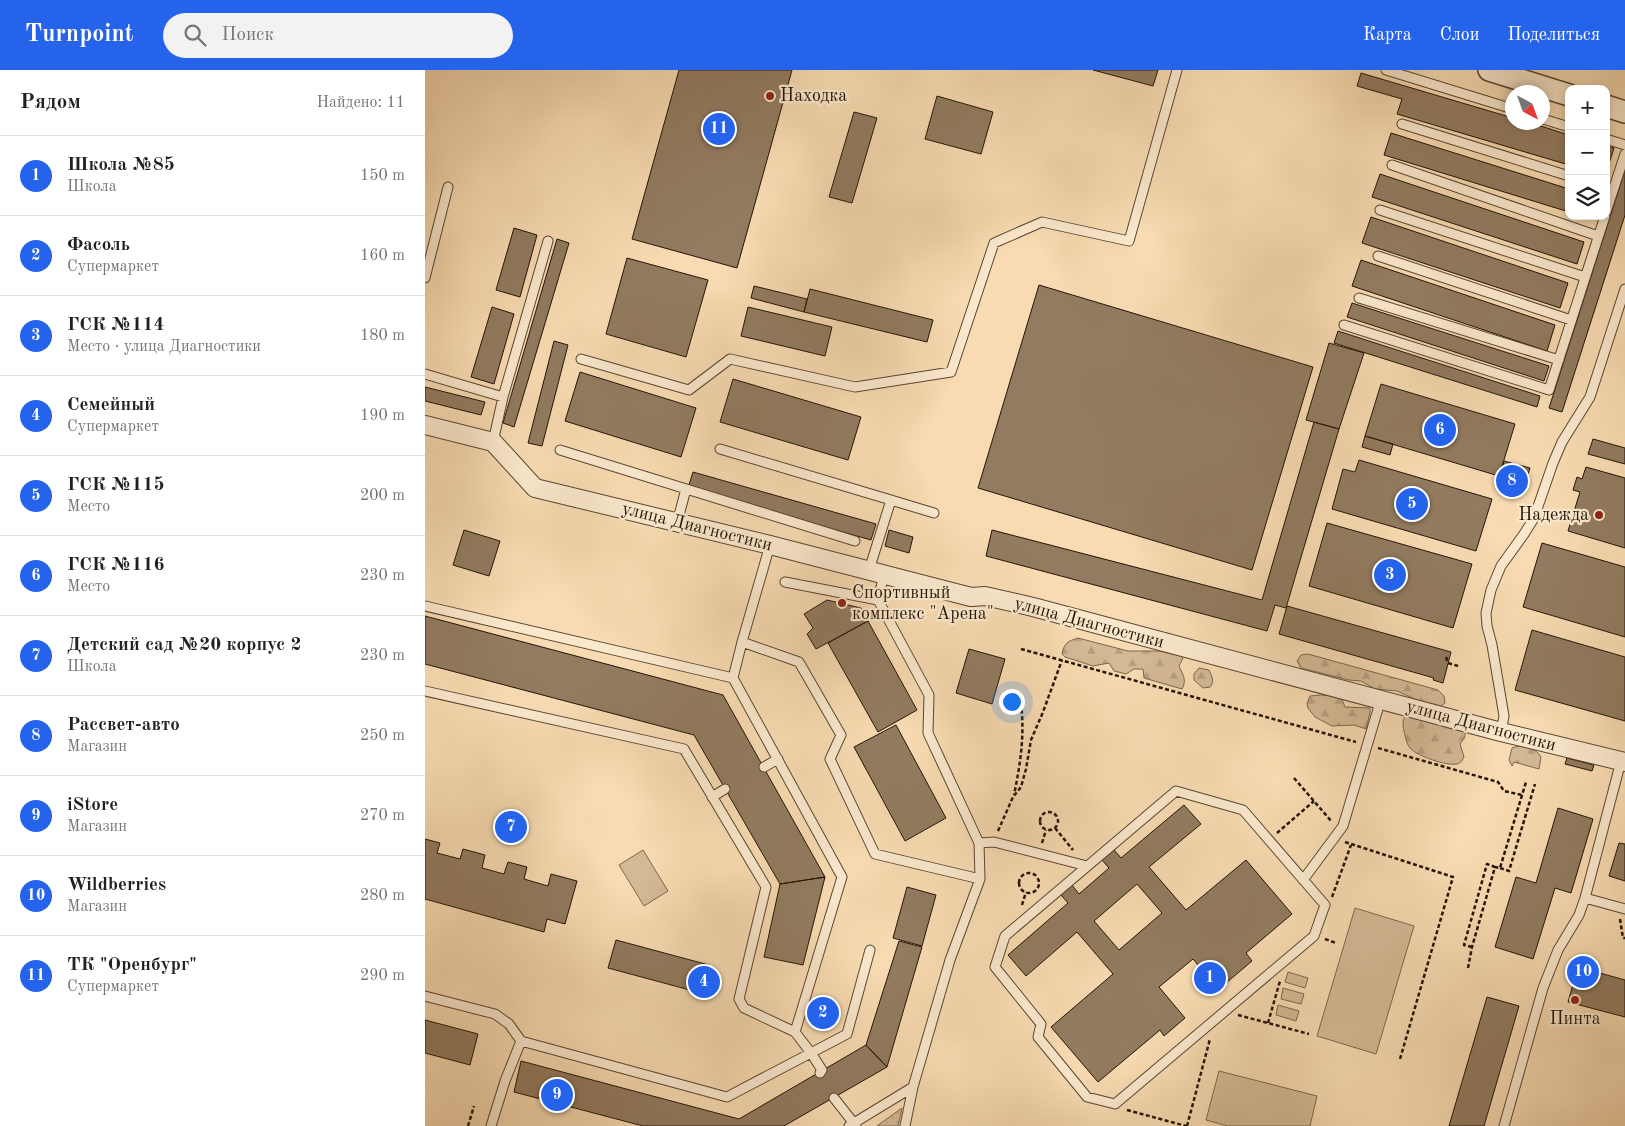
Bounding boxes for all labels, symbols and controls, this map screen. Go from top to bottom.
search box [163,13,513,58]
icon: search [181,21,209,49]
text: Turnpoint [25,23,133,47]
text: Поиск [221,26,274,45]
text: Карта [1363,26,1412,44]
text: Слои [1440,26,1479,44]
text: Поделиться [1507,26,1600,44]
north arrow [1505,85,1550,130]
map controls [1565,85,1610,220]
button: + [1565,85,1610,130]
place label: Находка [780,87,847,105]
marker: Находка [764,90,776,102]
text: Рядом [20,92,81,113]
text: Найдено: 11 [316,95,405,111]
pin: 11 [703,110,735,148]
button: − [1565,130,1610,175]
text: Школа №85 [67,156,175,175]
text: 1 [31,168,41,184]
text: 150 m [360,168,405,184]
button: layers [1565,175,1610,220]
text: Школа [67,179,117,195]
text: Фасоль [67,236,130,255]
text: 2 [31,248,41,264]
text: 160 m [360,248,405,264]
text: Супермаркет [67,259,159,275]
text: ГСК №114 [67,316,165,335]
text: 3 [31,328,41,344]
text: 180 m [360,328,405,344]
text: Место · улица Диагностики [67,339,261,355]
text: Семейный [67,396,155,415]
text: 4 [31,408,41,424]
text: 190 m [360,408,405,424]
pin: 6 [1424,411,1456,449]
text: Супермаркет [67,419,159,435]
pin: 8 [1496,462,1528,500]
text: ГСК №115 [67,476,165,495]
pin: 5 [1396,485,1428,523]
text: 5 [31,488,41,504]
text: 200 m [360,488,405,504]
text: Место [67,499,110,515]
street label: улица Диагностики [620,500,774,554]
place label: Надежда [1518,506,1589,524]
marker: Надежда [1593,509,1605,521]
text: ГСК №116 [67,556,165,575]
pin: 3 [1374,556,1406,594]
text: 6 [31,568,41,584]
text: 230 m [360,568,405,584]
text: Место [67,579,110,595]
place label: Спортивный комплекс "Арена" [852,584,994,623]
street label: улица Диагностики [1012,594,1166,652]
marker: Спортивный комплекс "Арена" [836,597,848,609]
text: Детский сад №20 корпус 2 [67,636,302,655]
text: 7 [31,648,41,664]
text: 230 m [360,648,405,664]
text: Школа [67,659,117,675]
your location [999,689,1025,715]
street label: улица Диагностики [1404,697,1558,755]
text: Рассвет-авто [67,716,180,735]
text: 8 [31,728,41,744]
text: 250 m [360,728,405,744]
text: Магазин [67,739,127,755]
text: iStore [67,796,118,815]
text: 9 [31,808,41,824]
text: 270 m [360,808,405,824]
pin: 7 [495,808,527,846]
text: Магазин [67,819,127,835]
text: Wildberries [67,876,166,895]
text: 10 [27,888,45,904]
text: 280 m [360,888,405,904]
text: Магазин [67,899,127,915]
pin: 10 [1567,953,1599,991]
text: ТК "Оренбург" [67,956,197,975]
pin: 1 [1194,959,1226,997]
pin: 4 [688,963,720,1001]
text: 11 [27,968,45,984]
text: 290 m [360,968,405,984]
text: Супермаркет [67,979,159,995]
pin: 2 [807,994,839,1032]
marker: Пинта [1569,994,1581,1006]
place label: Пинта [1549,1010,1601,1028]
pin: 9 [541,1076,573,1114]

